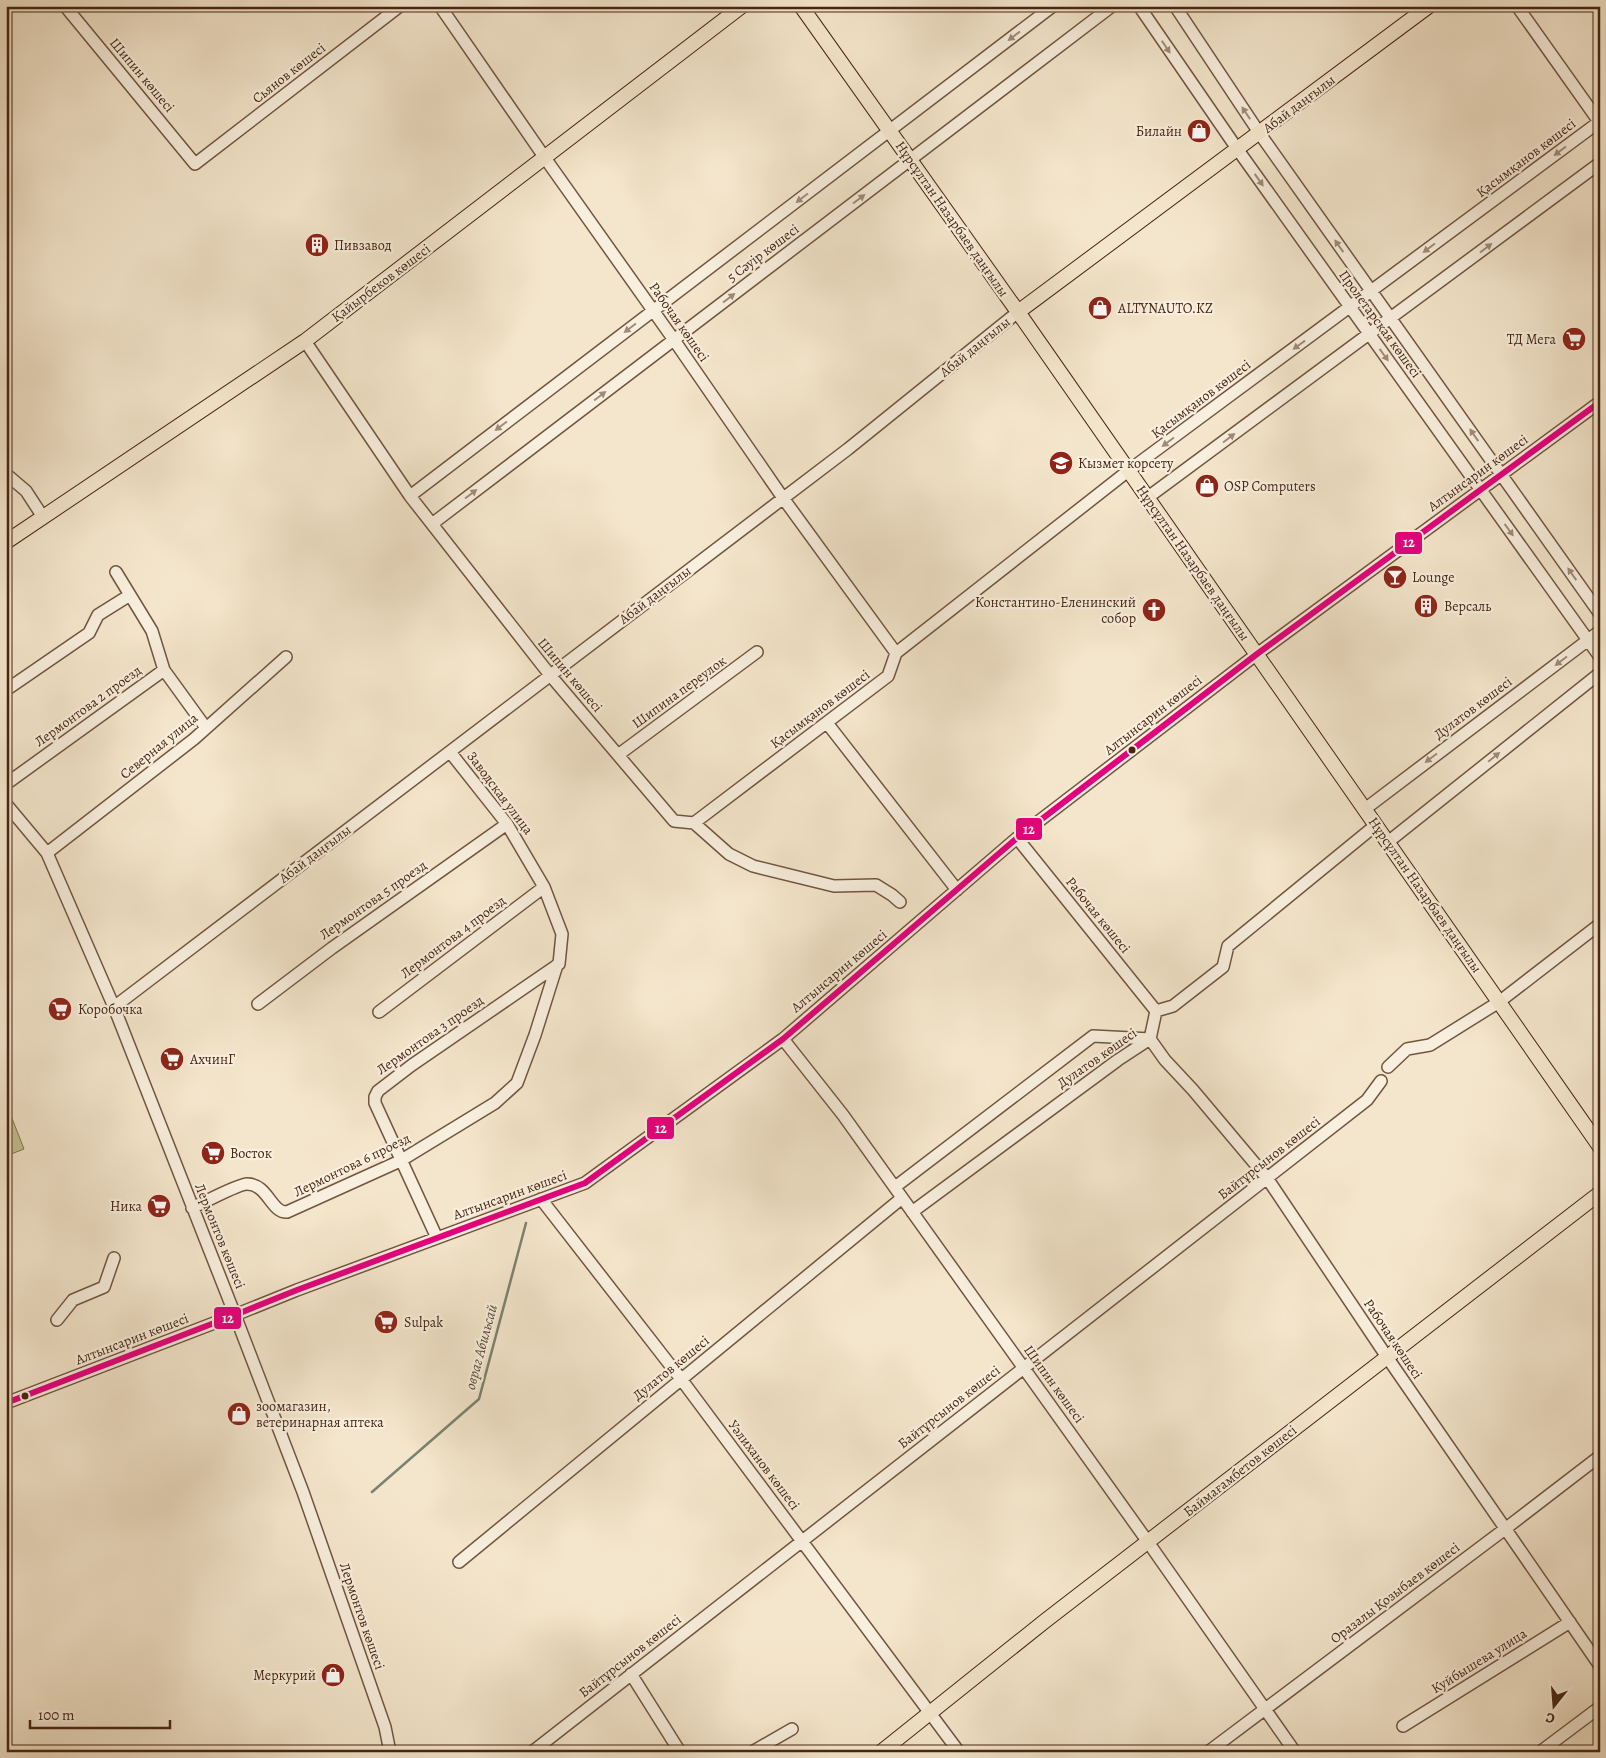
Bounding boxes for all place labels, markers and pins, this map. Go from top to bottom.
shop icon: Билайн [1186,118,1212,144]
place label: Билайн [1136,122,1182,141]
building icon: Пивзавод [304,232,330,258]
place label: Пивзавод [334,236,392,255]
shop icon: ALTYNAUTO.KZ [1087,295,1113,321]
place label: ALTYNAUTO.KZ [1117,299,1213,318]
supermarket icon: ТД Мега [1561,326,1587,352]
place label: ТД Мега [1507,330,1557,349]
school or university icon: Кызмет корсету [1048,450,1074,476]
place label: Кызмет корсету [1078,454,1174,473]
shop icon: OSP Computers [1194,473,1220,499]
place label: OSP Computers [1224,477,1316,496]
bar icon: Lounge [1382,564,1408,590]
place label: Lounge [1412,568,1455,587]
place label: Константино-Еленинский собор [975,593,1136,628]
building icon: Версаль [1413,593,1439,619]
church icon: Константино-Еленинский собор [1141,597,1167,623]
place label: Версаль [1444,597,1491,616]
unlabelled marker [1127,745,1137,755]
supermarket icon: Коробочка [47,996,73,1022]
place label: Коробочка [78,1000,143,1019]
supermarket icon: АхчинГ [159,1046,185,1072]
place label: АхчинГ [189,1050,235,1069]
supermarket icon: Восток [200,1140,226,1166]
place label: Восток [230,1144,272,1163]
supermarket icon: Ника [146,1193,172,1219]
place label: Ника [110,1197,143,1216]
supermarket icon: Sulpak [373,1309,399,1335]
place label: Sulpak [404,1313,443,1332]
unlabelled marker [20,1391,30,1401]
place label: зоомагазин, ветеринарная аптека [256,1397,384,1432]
shop icon: зоомагазин, ветеринарная аптека [226,1401,252,1427]
shop icon: Меркурий [320,1662,346,1688]
place label: Меркурий [253,1666,316,1685]

